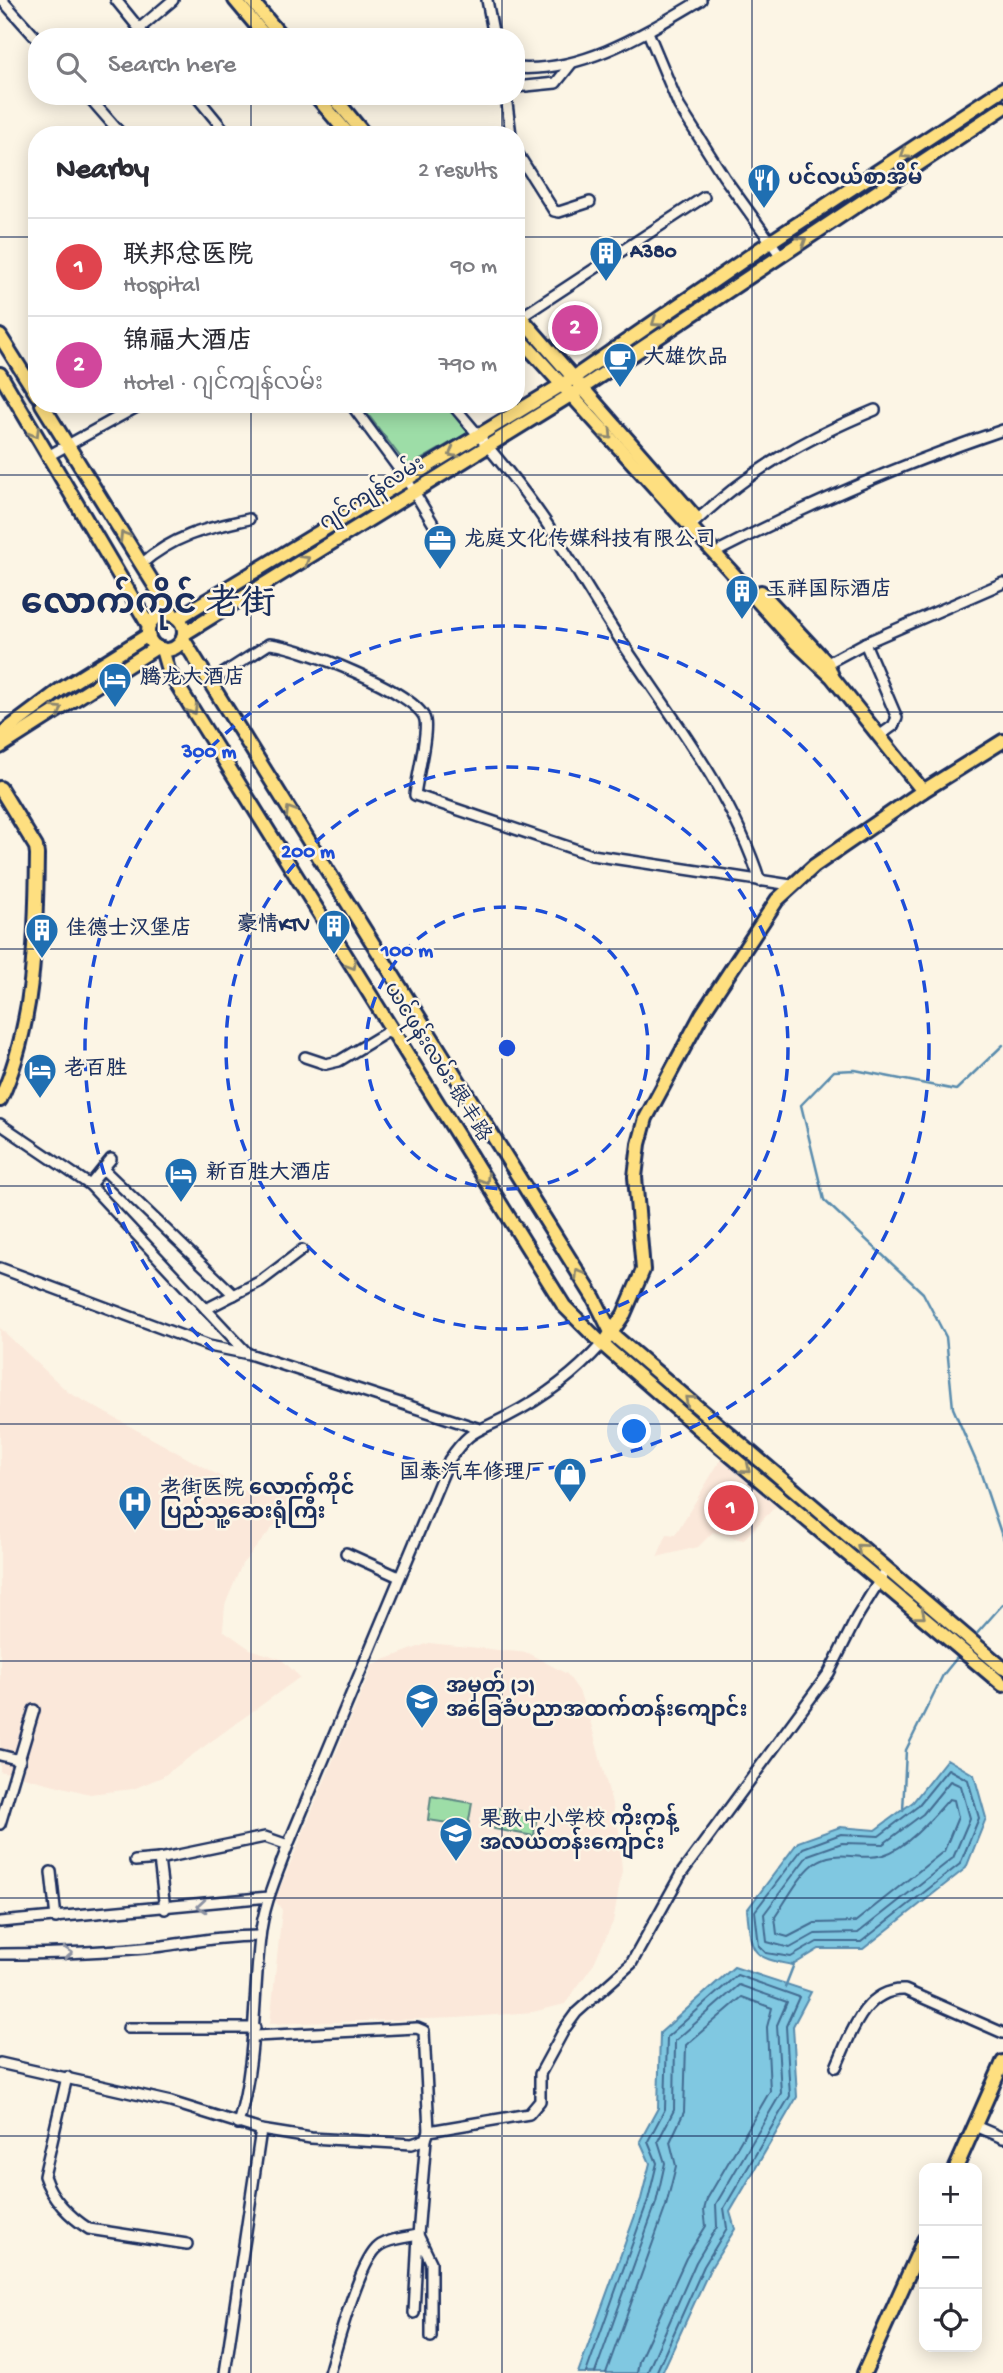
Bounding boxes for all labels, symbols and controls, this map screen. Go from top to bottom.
search box [28,28,525,105]
icon: search [52,48,90,86]
text: Search here [108,51,236,82]
one-way arrow [900,145,913,158]
text: Nearby [56,154,149,189]
text: 2 results [418,158,497,185]
restaurant icon: ပင်လယ်စာအိမ် [745,161,783,210]
place label: ပင်လယ်စာအိမ် [788,161,922,193]
building icon: A380 [587,234,625,283]
one-way arrow [794,236,807,249]
place label: A380 [629,241,677,266]
text: 联邦总医院 [123,242,253,273]
text: 1 [74,254,84,281]
text: 90 m [451,254,497,281]
text: Hospital [123,273,200,300]
pin: 2 [552,302,598,354]
one-way arrow [651,314,664,326]
text: 锦福大酒店 [123,328,253,359]
cafe icon: 大雄饮品 [601,340,639,389]
place label: 大雄饮品 [644,345,728,372]
text: 2 [73,352,85,379]
text: 790 m [439,352,497,379]
text: Hotel · ဂျင်ကျန်လမ်း [123,371,323,398]
one-way arrow [26,426,39,439]
one-way arrow [599,427,612,440]
one-way arrow [447,444,460,457]
street label: ဂျင်ကျန်လမ်း [312,447,431,539]
office icon: 龙庭文化传媒科技有限公司 [421,522,459,571]
place label: 龙庭文化传媒科技有限公司 [464,527,716,554]
one-way arrow [120,531,133,544]
one-way arrow [297,555,310,568]
building icon: 玉祥国际酒店 [723,572,761,621]
district label: လောက်ကိုင် 老街 [21,576,275,630]
place label: 玉祥国际酒店 [766,577,892,604]
hotel icon: 腾龙大酒店 [96,660,134,709]
place label: 腾龙大酒店 [140,665,245,692]
one-way arrow [184,702,197,715]
one-way arrow [50,706,63,719]
text: 300 m [181,741,236,766]
one-way arrow [285,805,298,818]
text: 200 m [281,841,335,866]
building icon: 豪情KTV [315,907,353,956]
building icon: 佳德士汉堡店 [23,911,61,960]
place label: 豪情KTV [237,912,310,939]
place label: 佳德士汉堡店 [66,916,192,943]
text: 100 m [380,940,433,965]
one-way arrow [344,958,357,971]
street label: ယင်ဖုန်းလမ်း 银丰路 [376,975,501,1148]
centre of rings [495,1036,519,1060]
hotel icon: 老百胜 [21,1051,59,1100]
place label: 老百胜 [64,1056,127,1083]
hotel icon: 新百胜大酒店 [162,1155,200,1204]
place label: 新百胜大酒店 [206,1160,332,1187]
one-way arrow [477,1172,490,1185]
one-way arrow [574,1269,587,1282]
one-way arrow [684,1396,697,1408]
your location [617,1414,651,1448]
shop icon: 国泰汽车修理厂 [551,1455,589,1504]
place label: 国泰汽车修理厂 [399,1460,546,1487]
one-way arrow [738,1461,751,1473]
place label: 老街医院 လောက်ကိုင် ပြည်သူ့ဆေးရုံကြီး [160,1471,355,1528]
pin: 1 [708,1482,754,1534]
hospital icon: 老街医院 လောက်ကိုင် ပြည်သူ့ဆေးရုံကြီး [116,1483,154,1532]
one-way arrow [856,1544,869,1557]
one-way arrow [912,1607,925,1619]
place label: အမှတ် (၁) အခြေခံပညာအထက်တန်းကျောင်း [446,1669,748,1727]
school or university icon: အမှတ် (၁) အခြေခံပညာအထက်တန်းကျောင်း [403,1681,441,1730]
place label: 果敢中小学校 ကိုးကန့် အလယ်တန်းကျောင်း [480,1802,680,1860]
school or university icon: 果敢中小学校 ကိုးကန့် အလယ်တန်းကျောင်း [437,1814,475,1863]
one-way arrow [196,1898,207,1913]
one-way arrow [63,1946,74,1961]
map controls [919,2163,982,2352]
button: + [919,2163,982,2226]
button: − [919,2226,982,2289]
button: locate [919,2289,982,2352]

